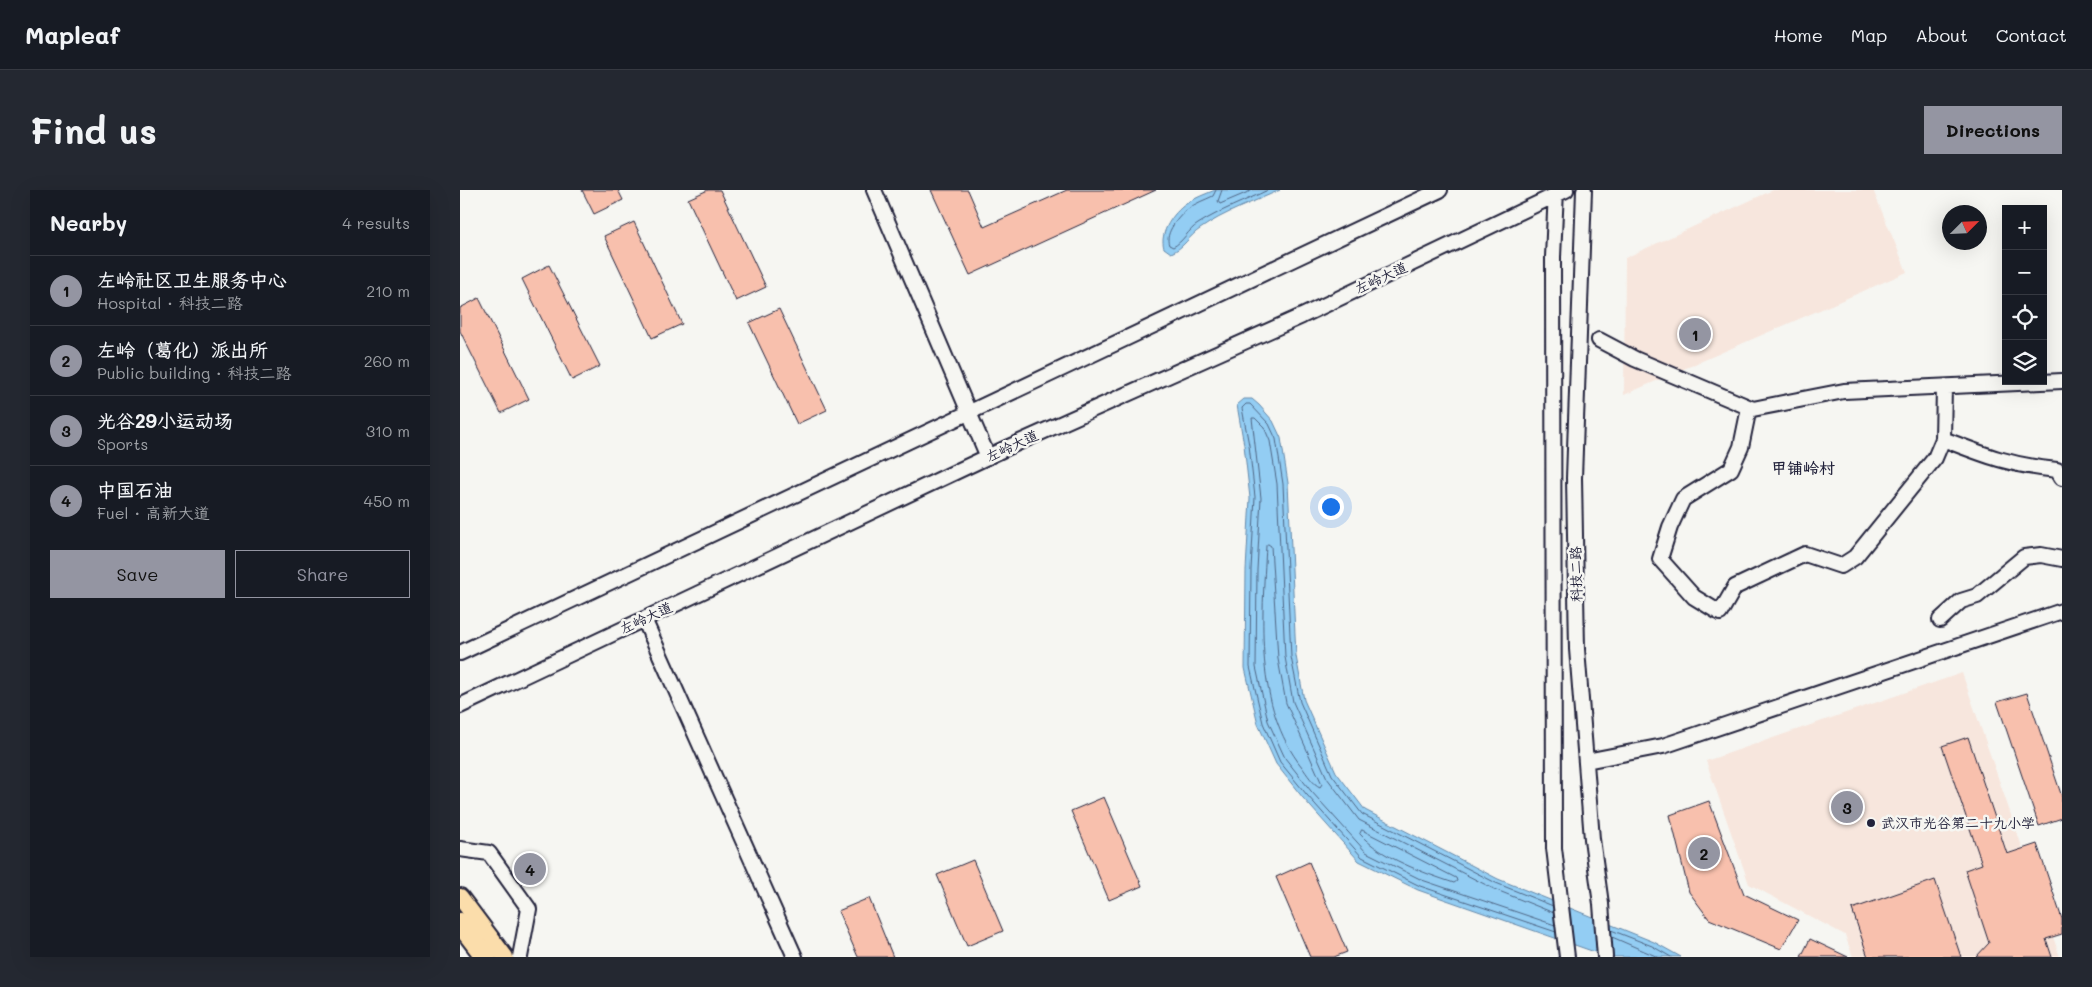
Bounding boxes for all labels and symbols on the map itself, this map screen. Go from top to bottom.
north arrow [1942,205,1987,250]
street label: 左岭大道 [1351,257,1410,298]
pin: 1 [1679,315,1711,353]
street label: 左岭大道 [982,425,1041,466]
district label: 甲铺岭村 [1771,457,1835,478]
your location [1318,494,1344,520]
street label: 科技二路 [1566,546,1585,602]
street label: 左岭大道 [616,597,675,638]
pin: 3 [1831,788,1863,826]
place label: 武汉市光谷第二十九小学 [1881,813,2035,832]
marker: 武汉市光谷第二十九小学 [1865,817,1877,829]
pin: 2 [1688,834,1720,872]
pin: 4 [514,850,546,888]

